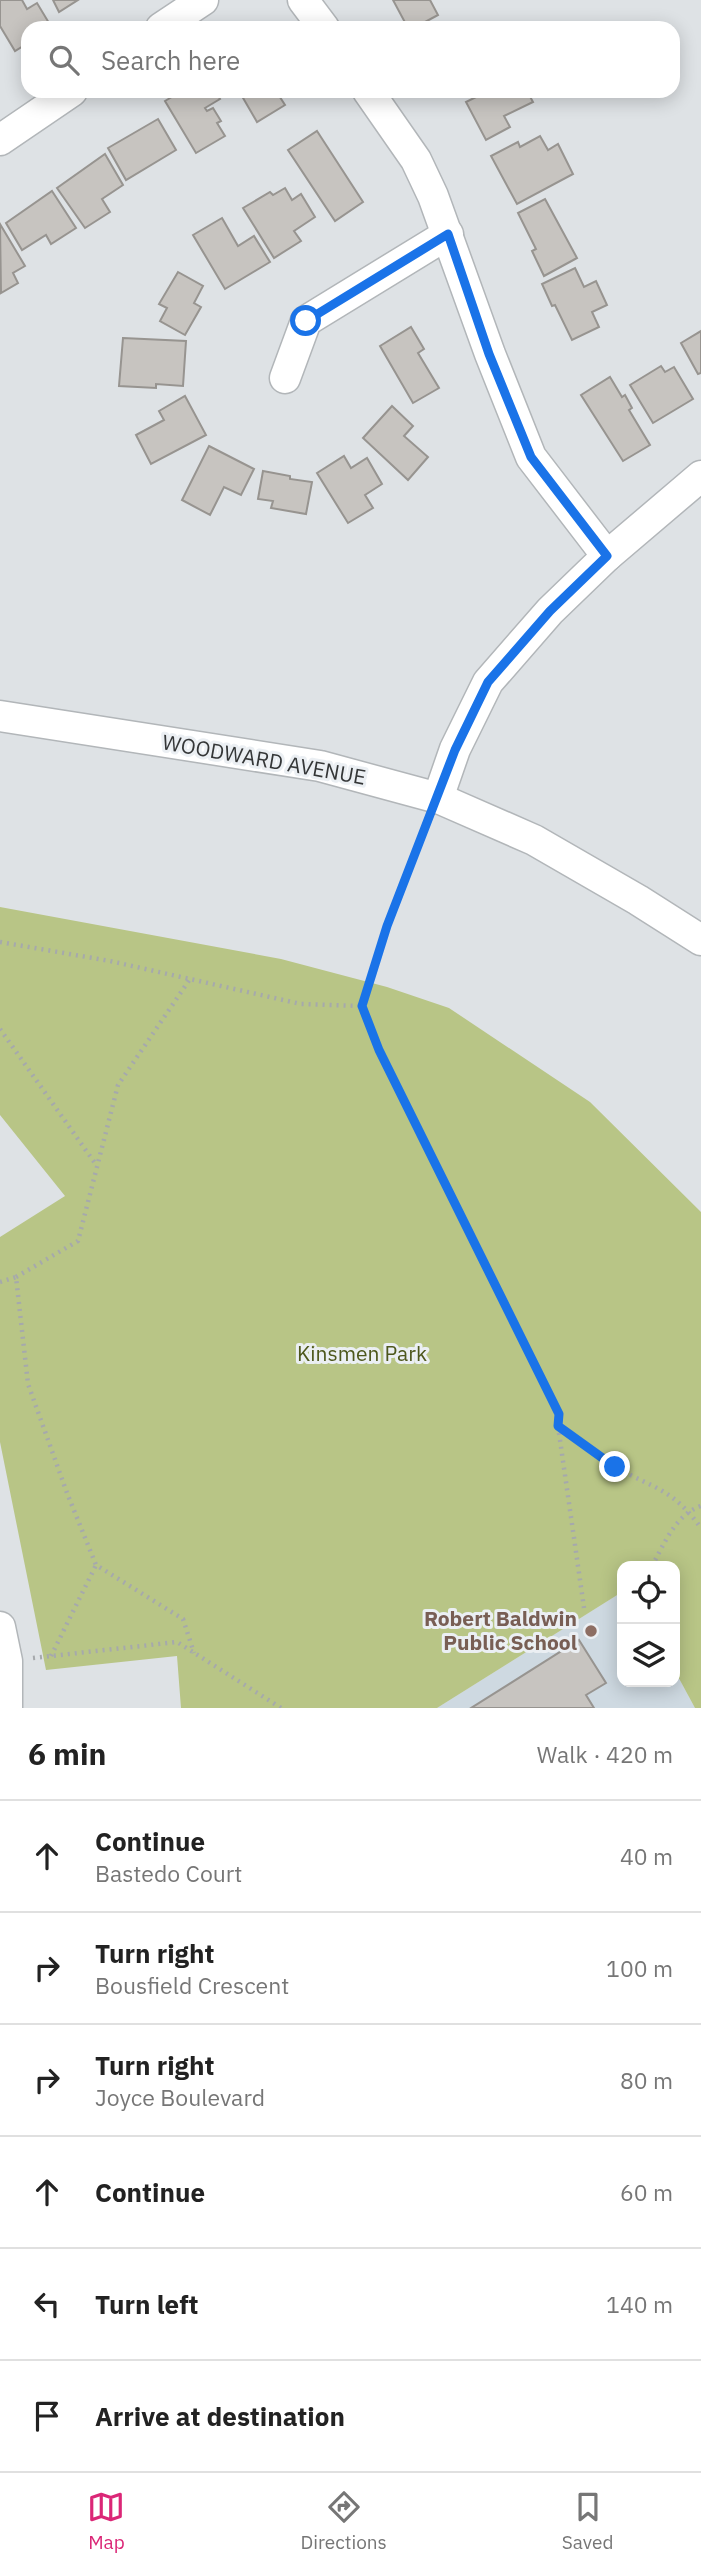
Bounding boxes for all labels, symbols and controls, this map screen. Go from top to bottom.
search box [21,21,680,98]
icon: search [45,41,83,79]
text: Search here [101,43,240,77]
route start [290,305,321,336]
street label: WOODWARD AVENUE [160,727,368,791]
park label: Kinsmen Park [297,1339,427,1367]
route end [599,1451,630,1482]
map controls [617,1561,680,1687]
button: locate [617,1561,680,1624]
place label: Robert Baldwin Public School [424,1604,577,1656]
marker: Robert Baldwin Public School [583,1623,599,1639]
button: layers [617,1624,680,1687]
text: 6 min [28,1734,106,1773]
text: Walk · 420 m [537,1739,673,1769]
text: Continue [95,1824,205,1858]
icon: ahead [28,1837,66,1875]
text: 40 m [620,1841,673,1871]
text: Bastedo Court [95,1858,242,1888]
text: Turn right [95,1936,214,1970]
icon: right [28,1949,66,1987]
text: 100 m [606,1953,673,1983]
text: Bousfield Crescent [95,1970,289,2000]
text: Turn right [95,2048,214,2082]
icon: right [28,2061,66,2099]
text: 80 m [620,2065,673,2095]
text: Joyce Boulevard [95,2082,265,2112]
icon: ahead [28,2173,66,2211]
text: Continue [95,2175,205,2209]
text: 60 m [620,2177,673,2207]
icon: left [28,2285,66,2323]
text: Turn left [95,2287,198,2321]
text: 140 m [606,2289,673,2319]
icon: arrive [28,2397,66,2435]
text: Arrive at destination [95,2399,345,2433]
tab: Map [87,2488,125,2554]
tab: Directions [300,2488,387,2554]
tab: Saved [562,2488,614,2554]

